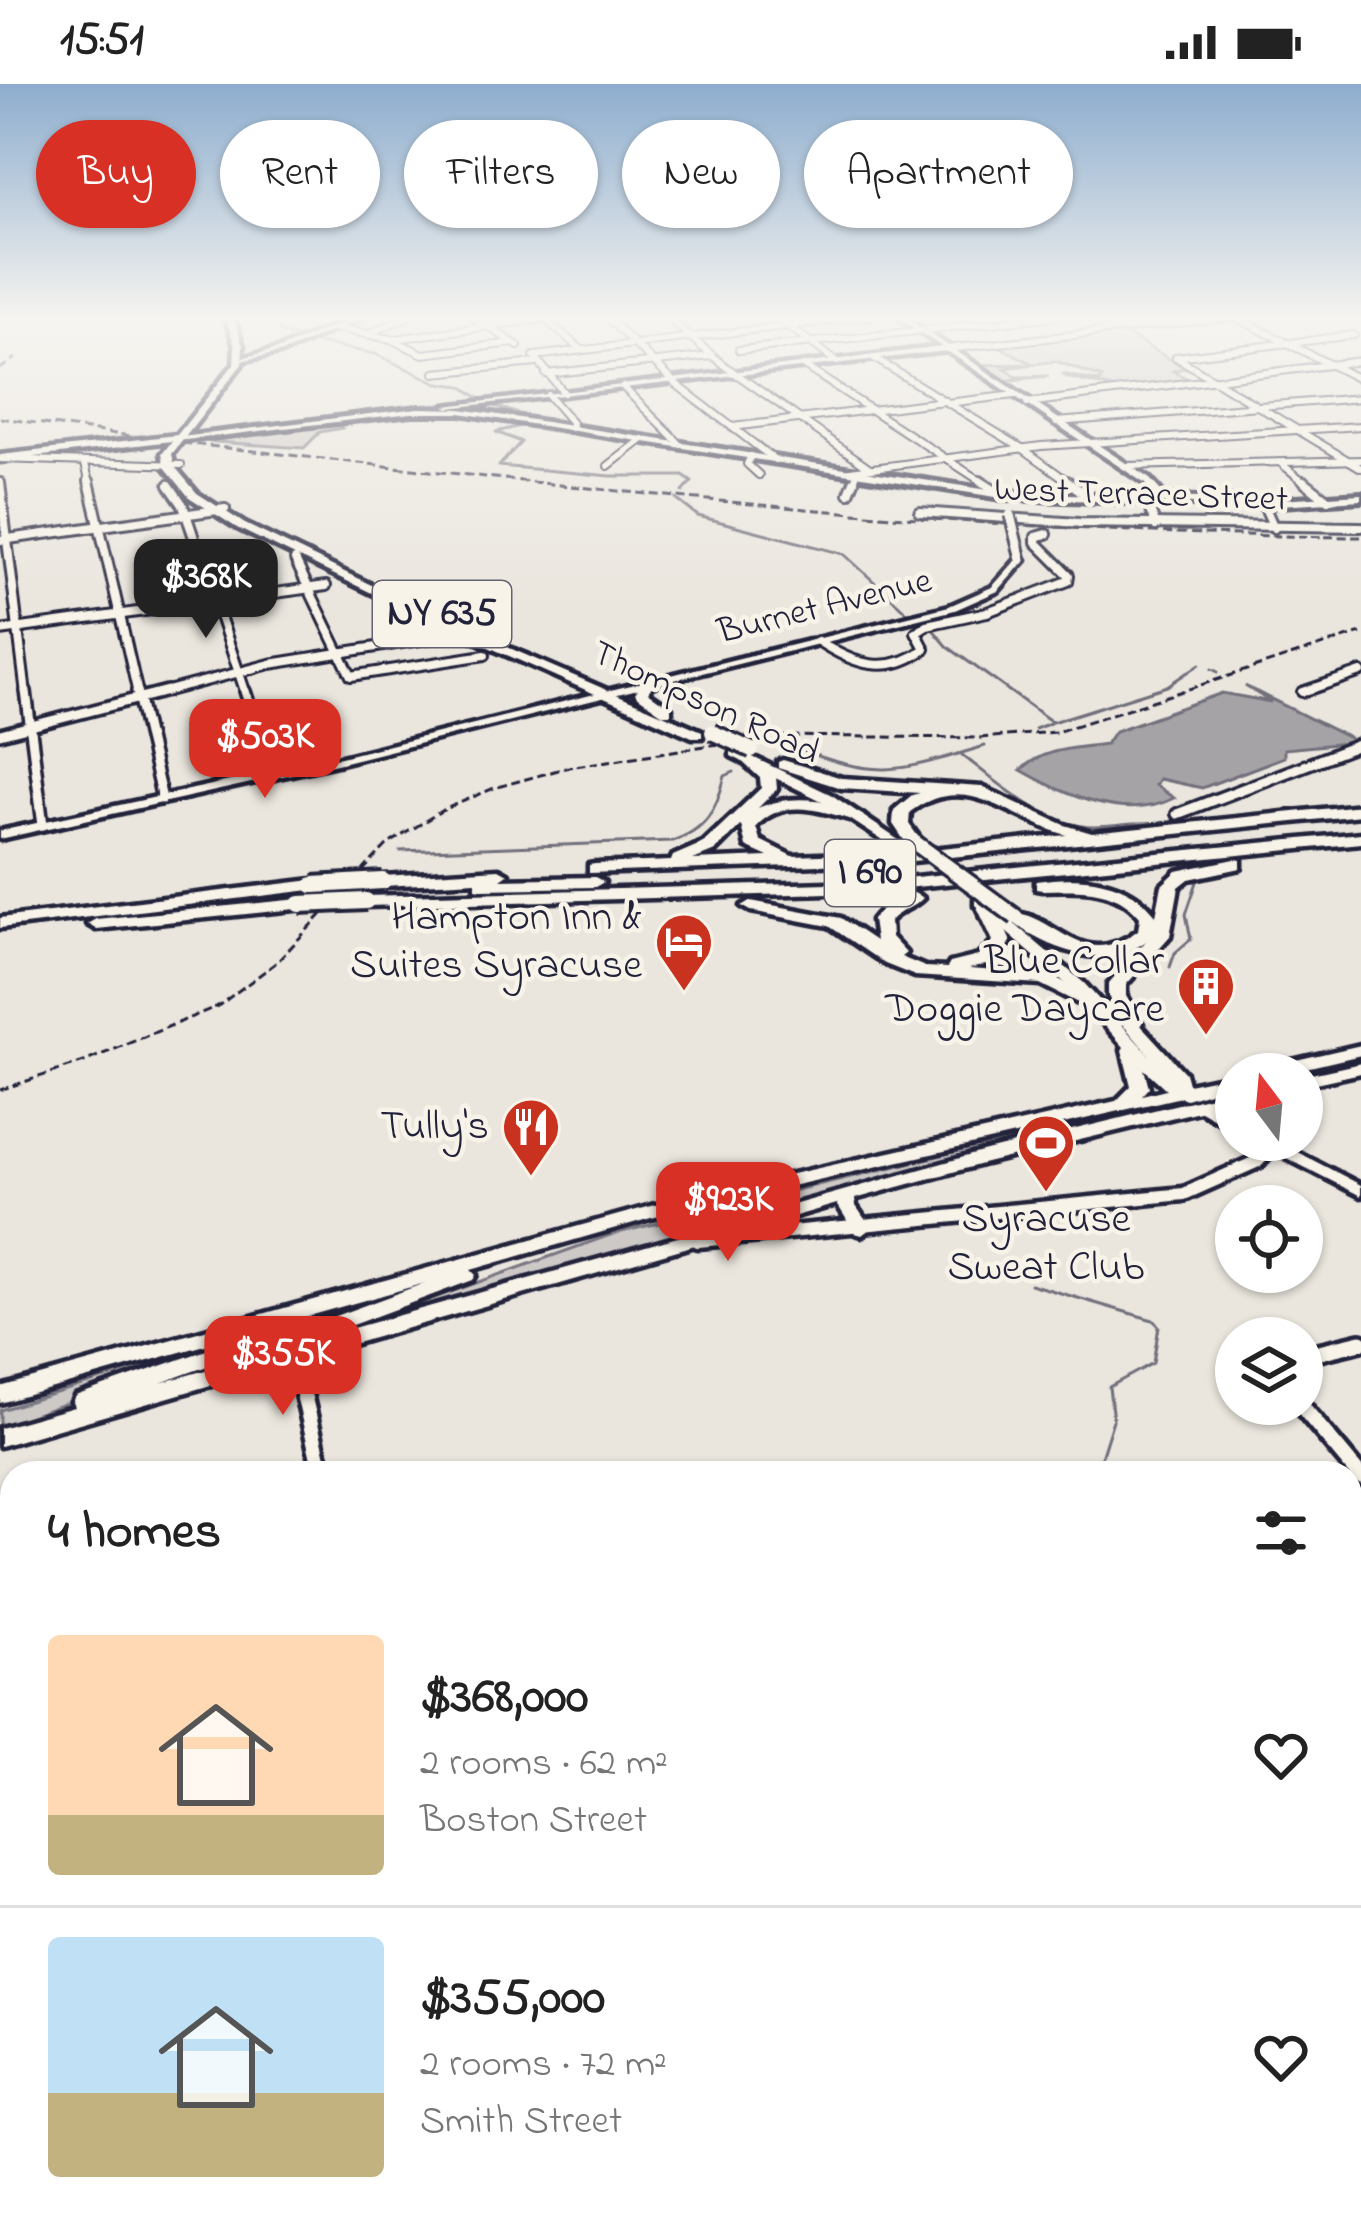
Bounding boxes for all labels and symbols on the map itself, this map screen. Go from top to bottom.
street label: West Terrace Street [993,464,1289,528]
pin: $368K [122,539,290,641]
street label: Burnet Avenue [712,556,938,660]
road number: NY 635 [373,581,511,647]
street label: Thompson Road [582,628,828,780]
pin: $503K [181,699,349,801]
road number: I 690 [825,840,915,906]
place label: Hampton Inn & Suites Syracuse [350,888,642,997]
hotel icon: Hampton Inn & Suites Syracuse [653,911,715,993]
place label: Blue Collar Doggie Daycare [884,932,1165,1041]
building icon: Blue Collar Doggie Daycare [1175,955,1237,1037]
north arrow [1215,1053,1323,1161]
restaurant icon: Tully's [500,1096,562,1178]
place label: Tully's [380,1097,489,1158]
sports icon: Syracuse Sweat Club [1015,1112,1077,1194]
pin: $923K [644,1162,812,1264]
place label: Syracuse Sweat Club [948,1190,1144,1299]
pin: $355K [199,1316,367,1418]

